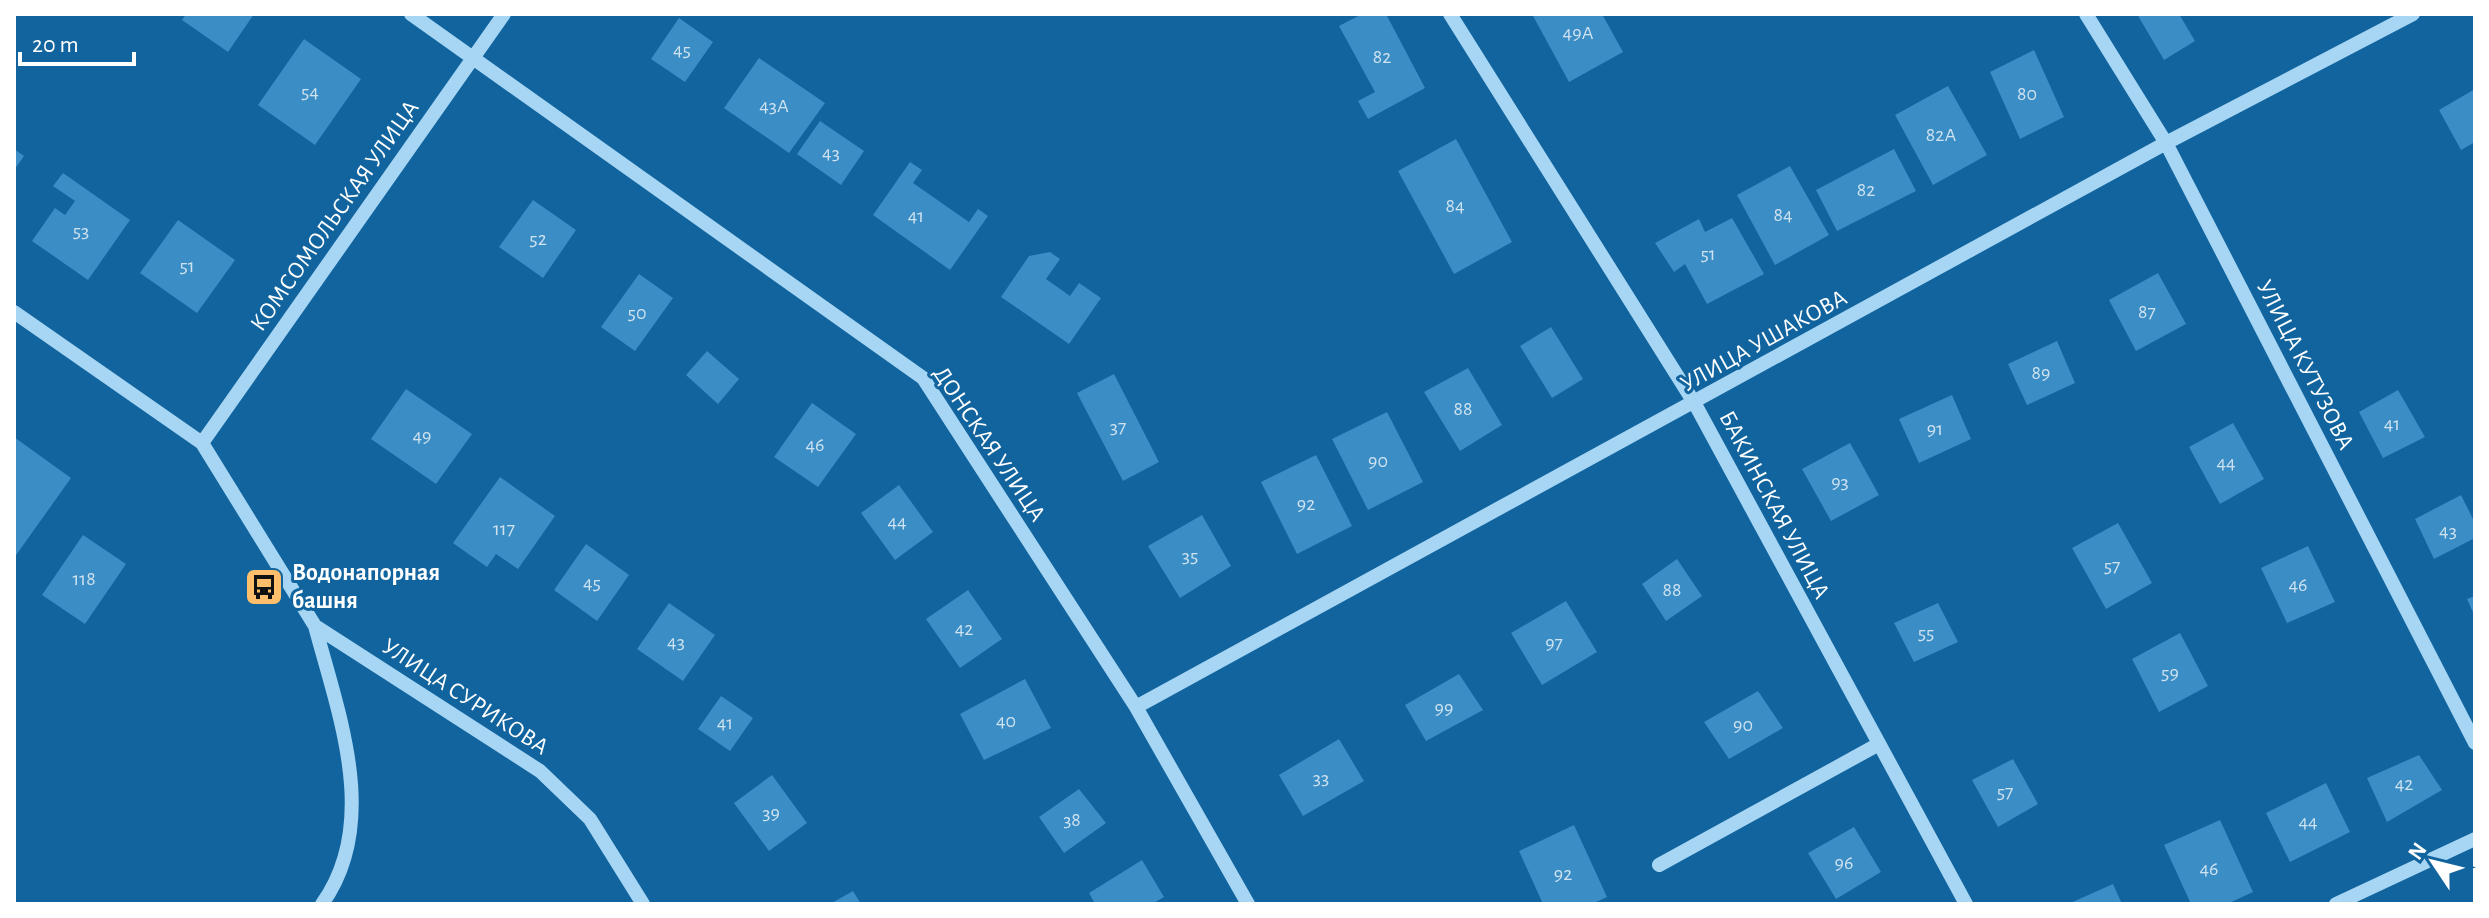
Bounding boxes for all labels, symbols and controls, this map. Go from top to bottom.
scale bar [20,16,134,66]
house number: 49А [1563,23,1594,43]
text: 20 m [32,33,79,57]
house number: 45 [673,40,691,60]
house number: 82 [1373,47,1391,67]
house number: 54 [301,82,319,102]
house number: 80 [2017,84,2037,104]
street label: КОМСОМОЛЬСКАЯ УЛИЦА [246,96,424,336]
house number: 43А [759,96,789,116]
house number: 82А [1926,125,1956,145]
house number: 43 [822,143,840,163]
house number: 82 [1857,180,1875,200]
house number: 84 [1445,196,1465,216]
house number: 84 [1773,205,1793,225]
house number: 41 [908,206,924,226]
house number: 53 [73,221,89,241]
house number: 52 [529,229,547,249]
house number: 51 [1700,244,1716,264]
house number: 51 [179,256,195,276]
street label: УЛИЦА КУТУЗОВА [2252,276,2358,454]
street label: УЛИЦА УШАКОВА [1677,285,1851,397]
house number: 87 [2138,302,2156,322]
house number: 50 [628,303,646,323]
street label: ДОНСКАЯ УЛИЦА [928,362,1050,526]
house number: 89 [2032,363,2050,383]
house number: 88 [1454,399,1472,419]
street label: БАКИНСКАЯ УЛИЦА [1714,407,1834,603]
house number: 41 [2384,414,2400,434]
house number: 37 [1110,417,1126,437]
house number: 91 [1927,419,1943,439]
house number: 49 [412,426,432,446]
house number: 46 [805,435,825,455]
house number: 90 [1368,451,1388,471]
house number: 44 [2216,453,2236,473]
house number: 93 [1831,472,1849,492]
house number: 92 [1297,494,1315,514]
house number: 44 [887,512,907,532]
house number: 117 [493,519,515,539]
house number: 43 [2439,521,2457,541]
house number: 35 [1182,546,1198,566]
house number: 57 [2104,556,2120,576]
place label: Водонапорная башня [292,561,440,613]
bus stop icon: Водонапорная башня [243,566,285,608]
house number: 118 [72,569,96,589]
house number: 45 [583,573,601,593]
house number: 46 [2288,575,2308,595]
house number: 88 [1663,580,1681,600]
house number: 42 [955,619,973,639]
house number: 55 [1918,623,1934,643]
house number: 43 [667,632,685,652]
house number: 97 [1545,633,1563,653]
street label: УЛИЦА СУРИКОВА [378,634,552,760]
house number: 59 [2161,663,2179,683]
house number: 99 [1435,698,1453,718]
house number: 40 [996,711,1016,731]
house number: 41 [717,713,733,733]
house number: 90 [1733,715,1753,735]
house number: 33 [1313,768,1329,788]
house number: 42 [2395,774,2413,794]
house number: 57 [1997,782,2013,802]
house number: 39 [762,803,780,823]
house number: 38 [1063,810,1081,830]
house number: 44 [2298,812,2318,832]
north arrow [2393,822,2473,902]
text: N [2404,839,2431,864]
house number: 96 [1835,853,1853,873]
house number: 46 [2199,859,2219,879]
house number: 92 [1554,864,1572,884]

